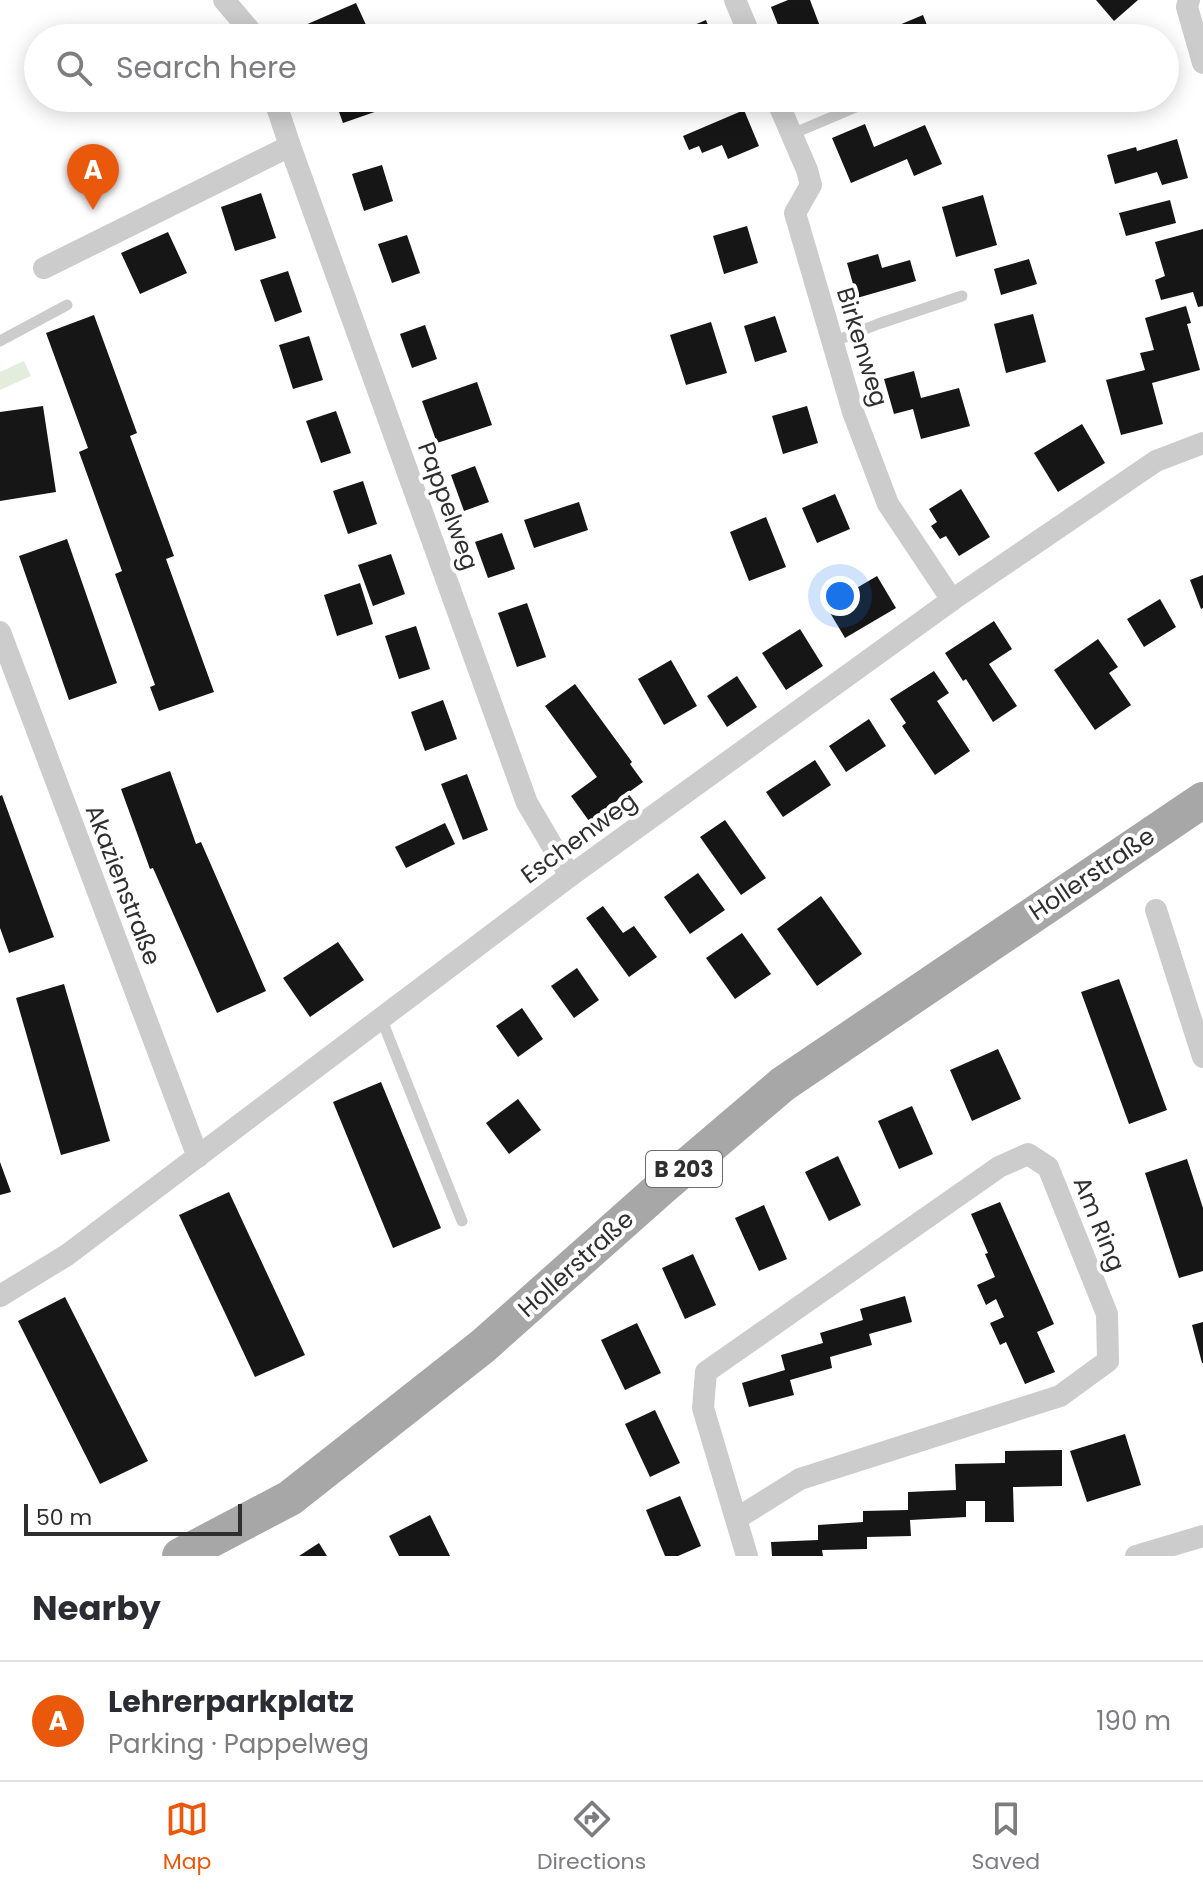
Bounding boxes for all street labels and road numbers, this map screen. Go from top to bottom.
street label: Birkenweg [829,283,896,410]
street label: Pappelweg [410,437,487,574]
street label: Eschenweg [514,784,643,891]
street label: Akazienstraße [78,800,169,970]
street label: Hollerstraße [1022,819,1161,928]
road number: B 203 [646,1151,722,1187]
street label: Am Ring [1066,1172,1133,1276]
street label: Hollerstraße [511,1203,641,1324]

